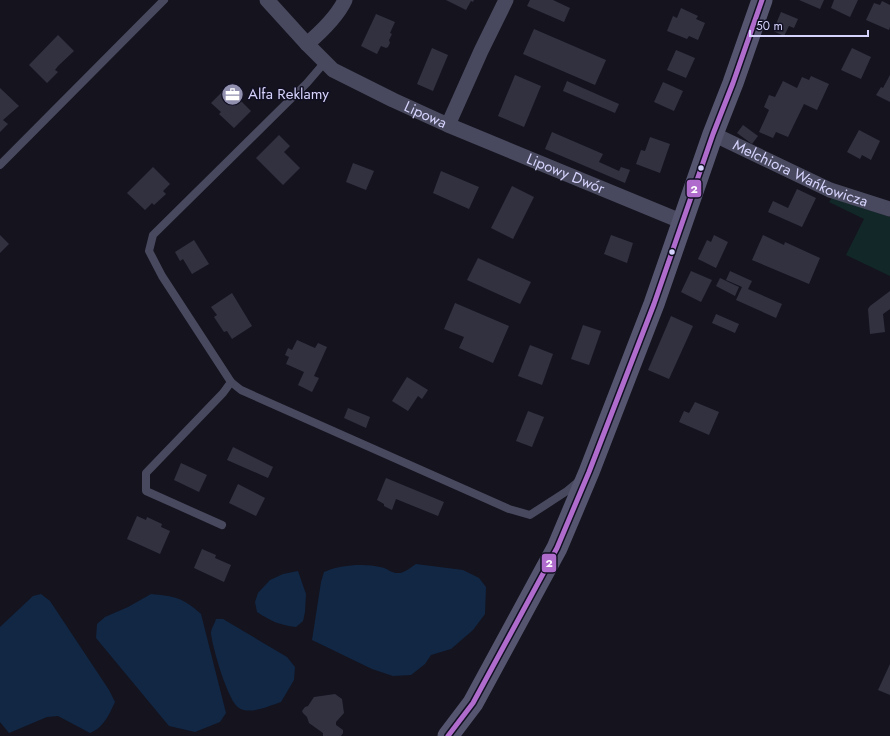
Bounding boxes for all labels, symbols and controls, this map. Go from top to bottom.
scale bar [750,12,868,38]
text: 50 m [756,17,783,35]
office icon: Alfa Reklamy [220,81,246,107]
place label: Alfa Reklamy [248,83,329,105]
street label: Lipowa [401,96,450,134]
street label: Melchiora Wańkowicza [729,134,871,212]
street label: Lipowy Dwór [523,148,609,200]
unlabelled marker [696,163,706,173]
line badge: 2 [686,179,702,198]
text: 2 [690,181,698,197]
unlabelled marker [667,247,677,257]
line badge: 2 [541,553,557,573]
text: 2 [545,555,553,571]

